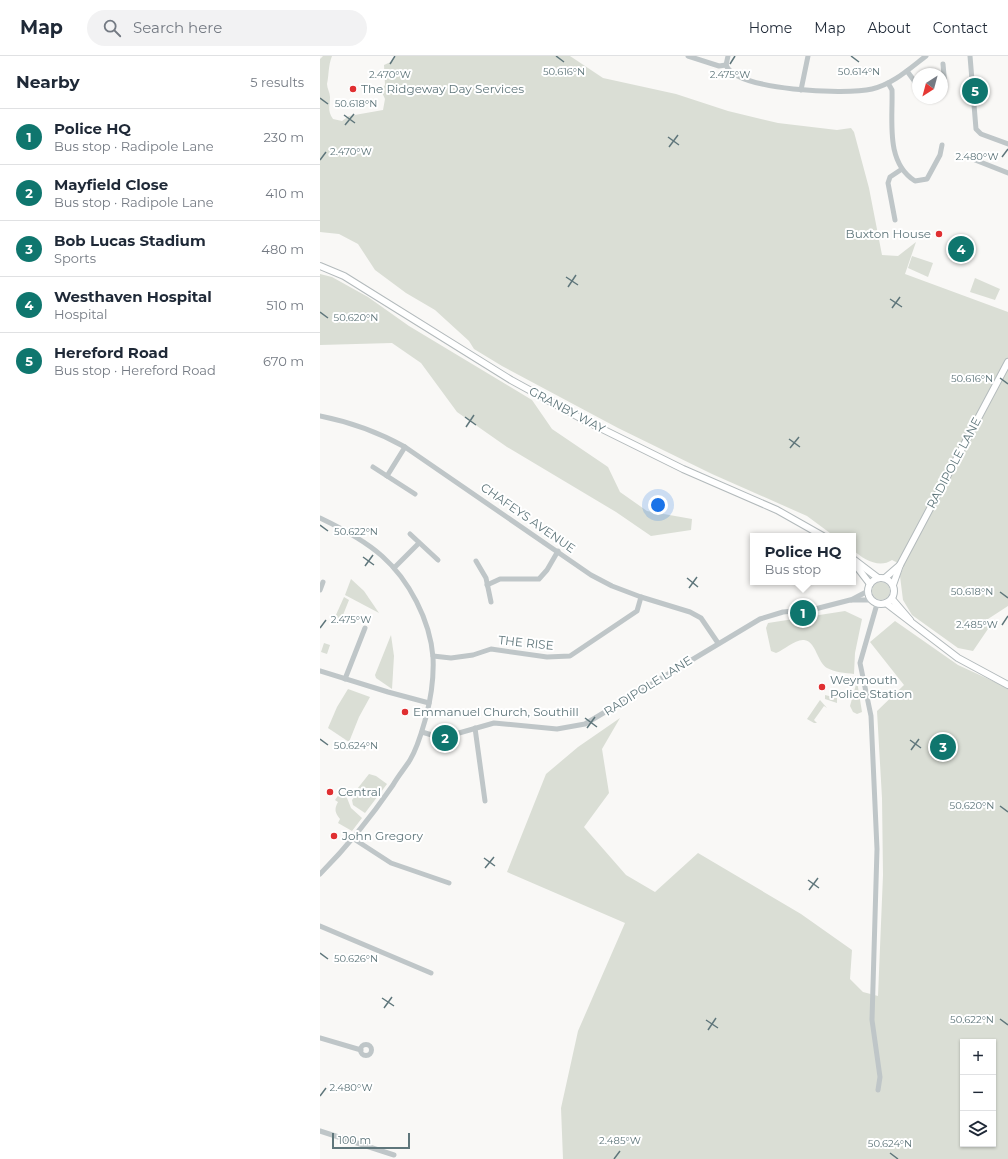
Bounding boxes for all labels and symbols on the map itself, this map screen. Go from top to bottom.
text: 50.616°N [543,65,585,78]
text: 50.614°N [838,65,880,78]
text: 2.470°W [369,68,411,81]
text: 2.475°W [710,68,750,81]
north arrow [912,68,948,104]
pin: 5 [962,76,988,106]
place label: The Ridgeway Day Services [361,81,524,96]
marker: The Ridgeway Day Services [348,84,358,94]
text: 50.618°N [335,97,377,110]
text: 2.470°W [330,145,372,158]
text: 2.480°W [955,150,999,163]
place label: Buxton House [846,226,931,241]
marker: Buxton House [934,229,944,239]
pin: 4 [948,234,974,264]
text: 50.620°N [334,311,378,324]
text: 50.616°N [951,372,993,385]
street label: GRANBY WAY [527,383,608,436]
street label: RADIPOLE LANE [923,415,984,511]
street label: CHAFEYS AVENUE [478,479,578,556]
your location [648,495,668,515]
text: 50.622°N [334,525,378,538]
text: 50.618°N [951,585,993,598]
pin: 1 [790,598,816,628]
text: 2.475°W [331,613,371,626]
text: 2.485°W [956,618,998,631]
street label: THE RISE [498,632,554,653]
street label: RADIPOLE LANE [601,652,695,719]
place label: Weymouth Police Station [830,672,912,701]
marker: Weymouth Police Station [817,682,827,692]
place label: Emmanuel Church, Southill [413,704,579,719]
marker: Emmanuel Church, Southill [400,707,410,717]
pin: 2 [432,723,458,753]
pin: 3 [930,732,956,762]
text: 50.624°N [334,739,378,752]
place label: Central [338,784,381,799]
marker: Central [325,787,335,797]
text: 50.620°N [950,799,994,812]
place label: John Gregory [341,828,424,843]
marker: John Gregory [329,831,339,841]
text: 50.626°N [334,952,378,965]
text: 50.622°N [950,1013,994,1026]
text: 2.480°W [329,1081,373,1094]
scale bar [332,1131,410,1150]
text: 2.485°W [599,1134,641,1147]
text: 50.624°N [868,1137,912,1150]

